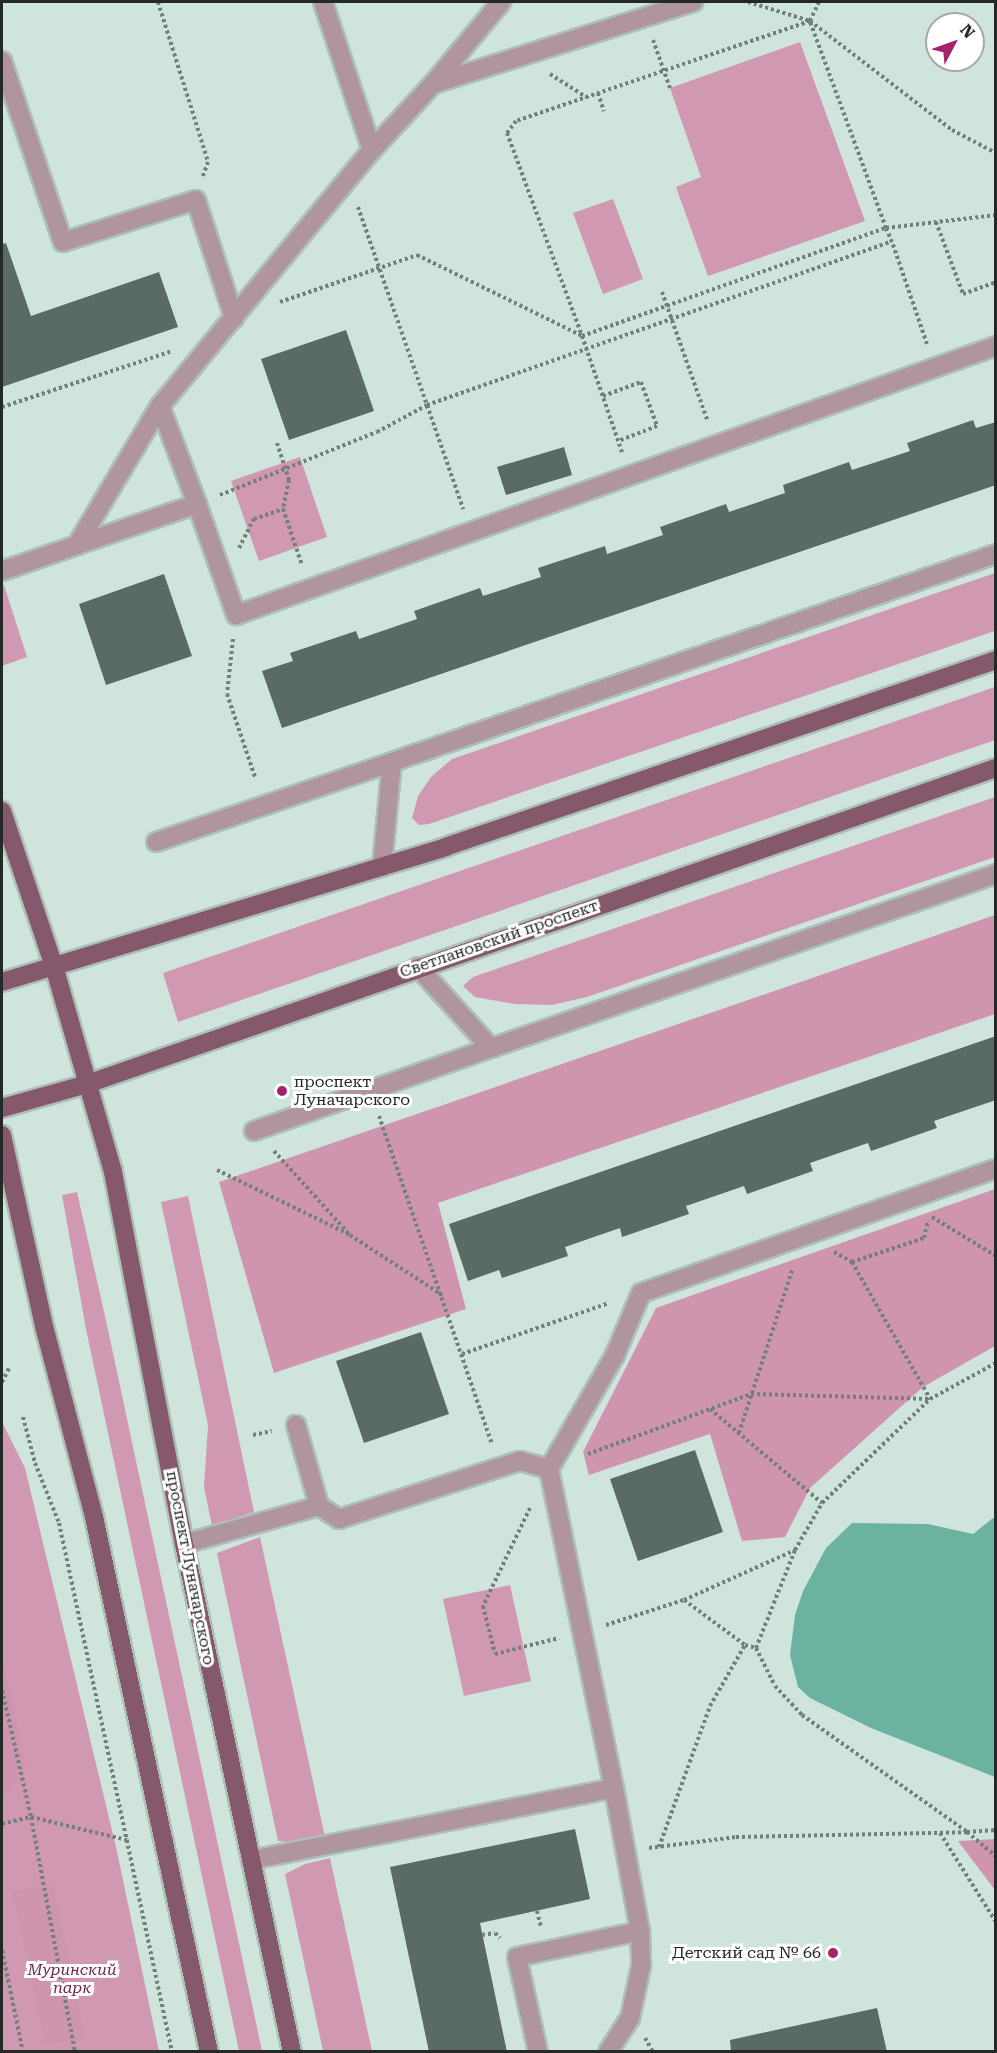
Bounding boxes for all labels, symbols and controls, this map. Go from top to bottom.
north arrow [925,12,985,72]
text: N [956,20,979,42]
street label: Светлановский проспект [397,896,601,982]
place label: проспект Луначарского [294,1072,410,1110]
marker: проспект Луначарского [275,1084,289,1098]
street label: проспект Луначарского [162,1469,218,1667]
place label: Детский сад № 66 [672,1943,821,1963]
marker: Детский сад № 66 [826,1946,840,1960]
park label: Муринский парк [27,1960,117,1998]

